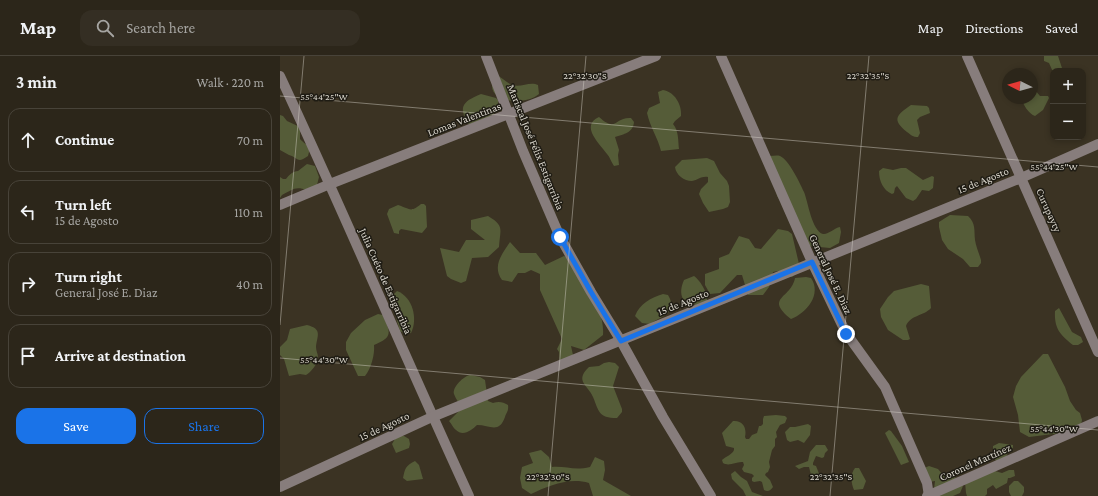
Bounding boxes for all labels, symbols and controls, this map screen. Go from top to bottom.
search box [80,10,360,46]
text: Map [20,17,56,38]
icon: search [94,17,116,39]
text: Search here [126,20,195,36]
text: Map [918,20,943,36]
text: Directions [965,20,1023,36]
text: Saved [1045,20,1078,36]
north arrow [1002,68,1038,104]
map controls [1050,68,1086,140]
button: + [1050,68,1086,104]
text: 22°32'30"S [563,70,607,81]
text: 22°32'35"S [847,70,890,81]
text: 3 min [16,73,57,92]
text: Walk · 220 m [196,75,264,90]
street label: Mariscal José Félix Estigarribia [504,82,567,212]
text: 55°44'25"W [300,91,348,102]
street label: Lomas Valentinas [426,99,502,139]
button: − [1050,104,1086,140]
icon: ahead [17,129,39,151]
text: Continue [55,132,114,148]
text: 70 m [237,133,263,148]
text: 55°44'25"W [1030,161,1078,172]
street label: 15 de Agosto [956,164,1011,197]
street label: Curupayty [1033,186,1064,235]
text: Turn left [55,197,111,213]
icon: left [17,201,39,223]
text: 110 m [234,205,263,220]
text: 15 de Agosto [55,213,119,228]
street label: Julia Cuéto de Estigarribia [356,225,415,336]
route start [551,228,569,246]
street label: General José E. Diaz [806,232,855,317]
text: Turn right [55,269,122,285]
icon: right [17,273,39,295]
text: 40 m [236,277,263,292]
text: General José E. Diaz [55,285,157,300]
street label: 15 de Agosto [656,286,711,319]
route end [837,325,855,343]
icon: arrive [17,345,39,367]
text: Arrive at destination [55,348,186,364]
text: 55°44'30"W [300,354,349,365]
button: Save [16,408,136,444]
button: Share [144,408,264,444]
street label: 15 de Agosto [357,409,412,444]
text: 55°44'30"W [1030,423,1079,434]
street label: Coronel Martínez [937,441,1013,483]
text: 22°32'30"S [526,471,570,482]
text: 22°32'35"S [810,471,853,482]

